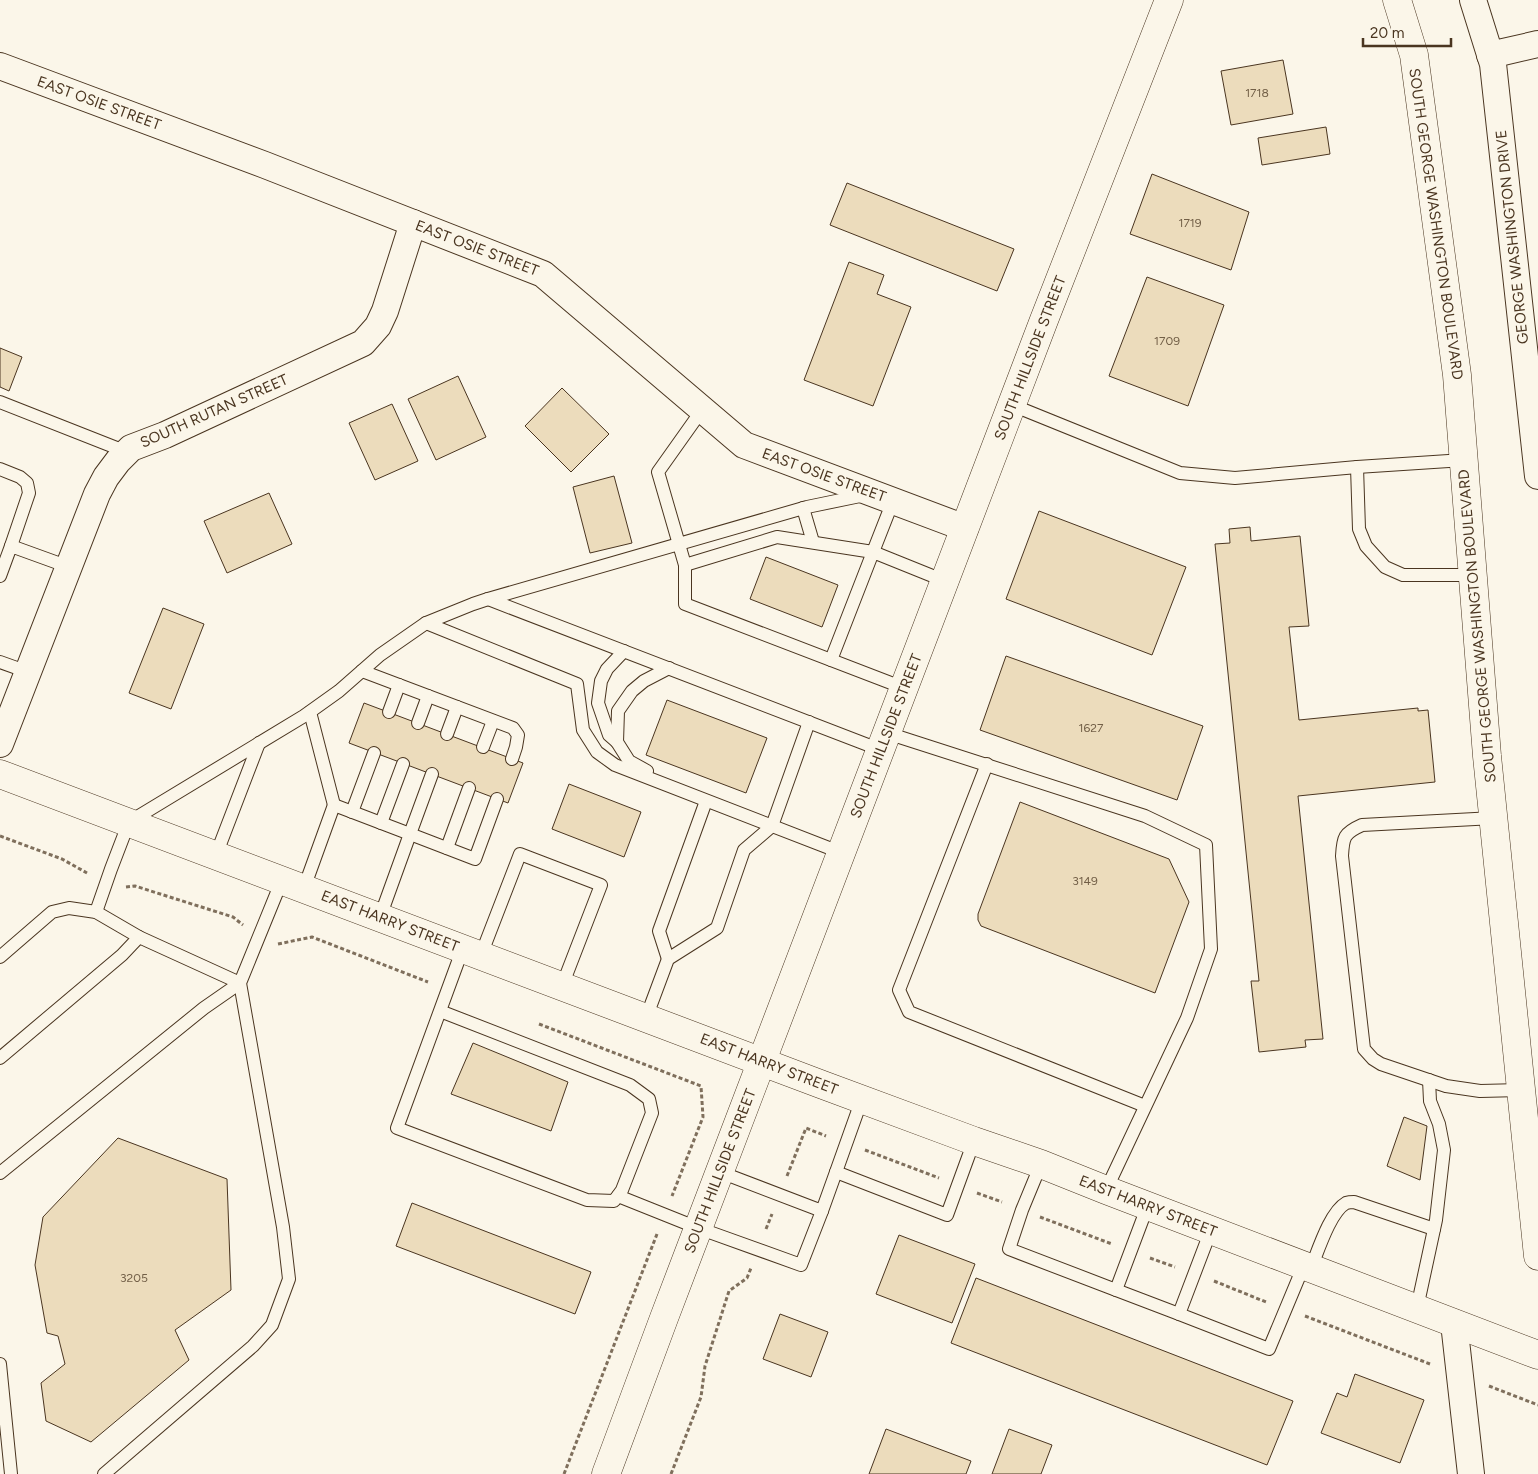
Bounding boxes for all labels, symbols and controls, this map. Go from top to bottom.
scale bar [1363,15,1450,47]
text: 20 m [1370,24,1404,42]
street label: SOUTH GEORGE WASHINGTON BOULEVARD [1405,67,1467,381]
street label: EAST OSIE STREET [35,72,164,134]
house number: 1718 [1245,86,1269,100]
street label: GEORGE WASHINGTON DRIVE [1492,129,1532,345]
street label: EAST OSIE STREET [413,216,542,280]
house number: 1719 [1178,216,1202,230]
street label: SOUTH HILLSIDE STREET [990,273,1070,443]
house number: 1709 [1154,334,1180,348]
street label: SOUTH RUTAN STREET [137,370,291,452]
street label: EAST OSIE STREET [760,444,889,506]
street label: SOUTH GEORGE WASHINGTON BOULEVARD [1454,469,1500,783]
street label: SOUTH HILLSIDE STREET [846,651,926,821]
house number: 1627 [1079,721,1104,735]
house number: 3149 [1072,874,1098,888]
street label: EAST HARRY STREET [319,886,462,956]
street label: EAST HARRY STREET [698,1029,841,1099]
street label: SOUTH HILLSIDE STREET [680,1086,760,1256]
street label: EAST HARRY STREET [1077,1171,1220,1241]
house number: 3205 [120,1271,148,1285]

